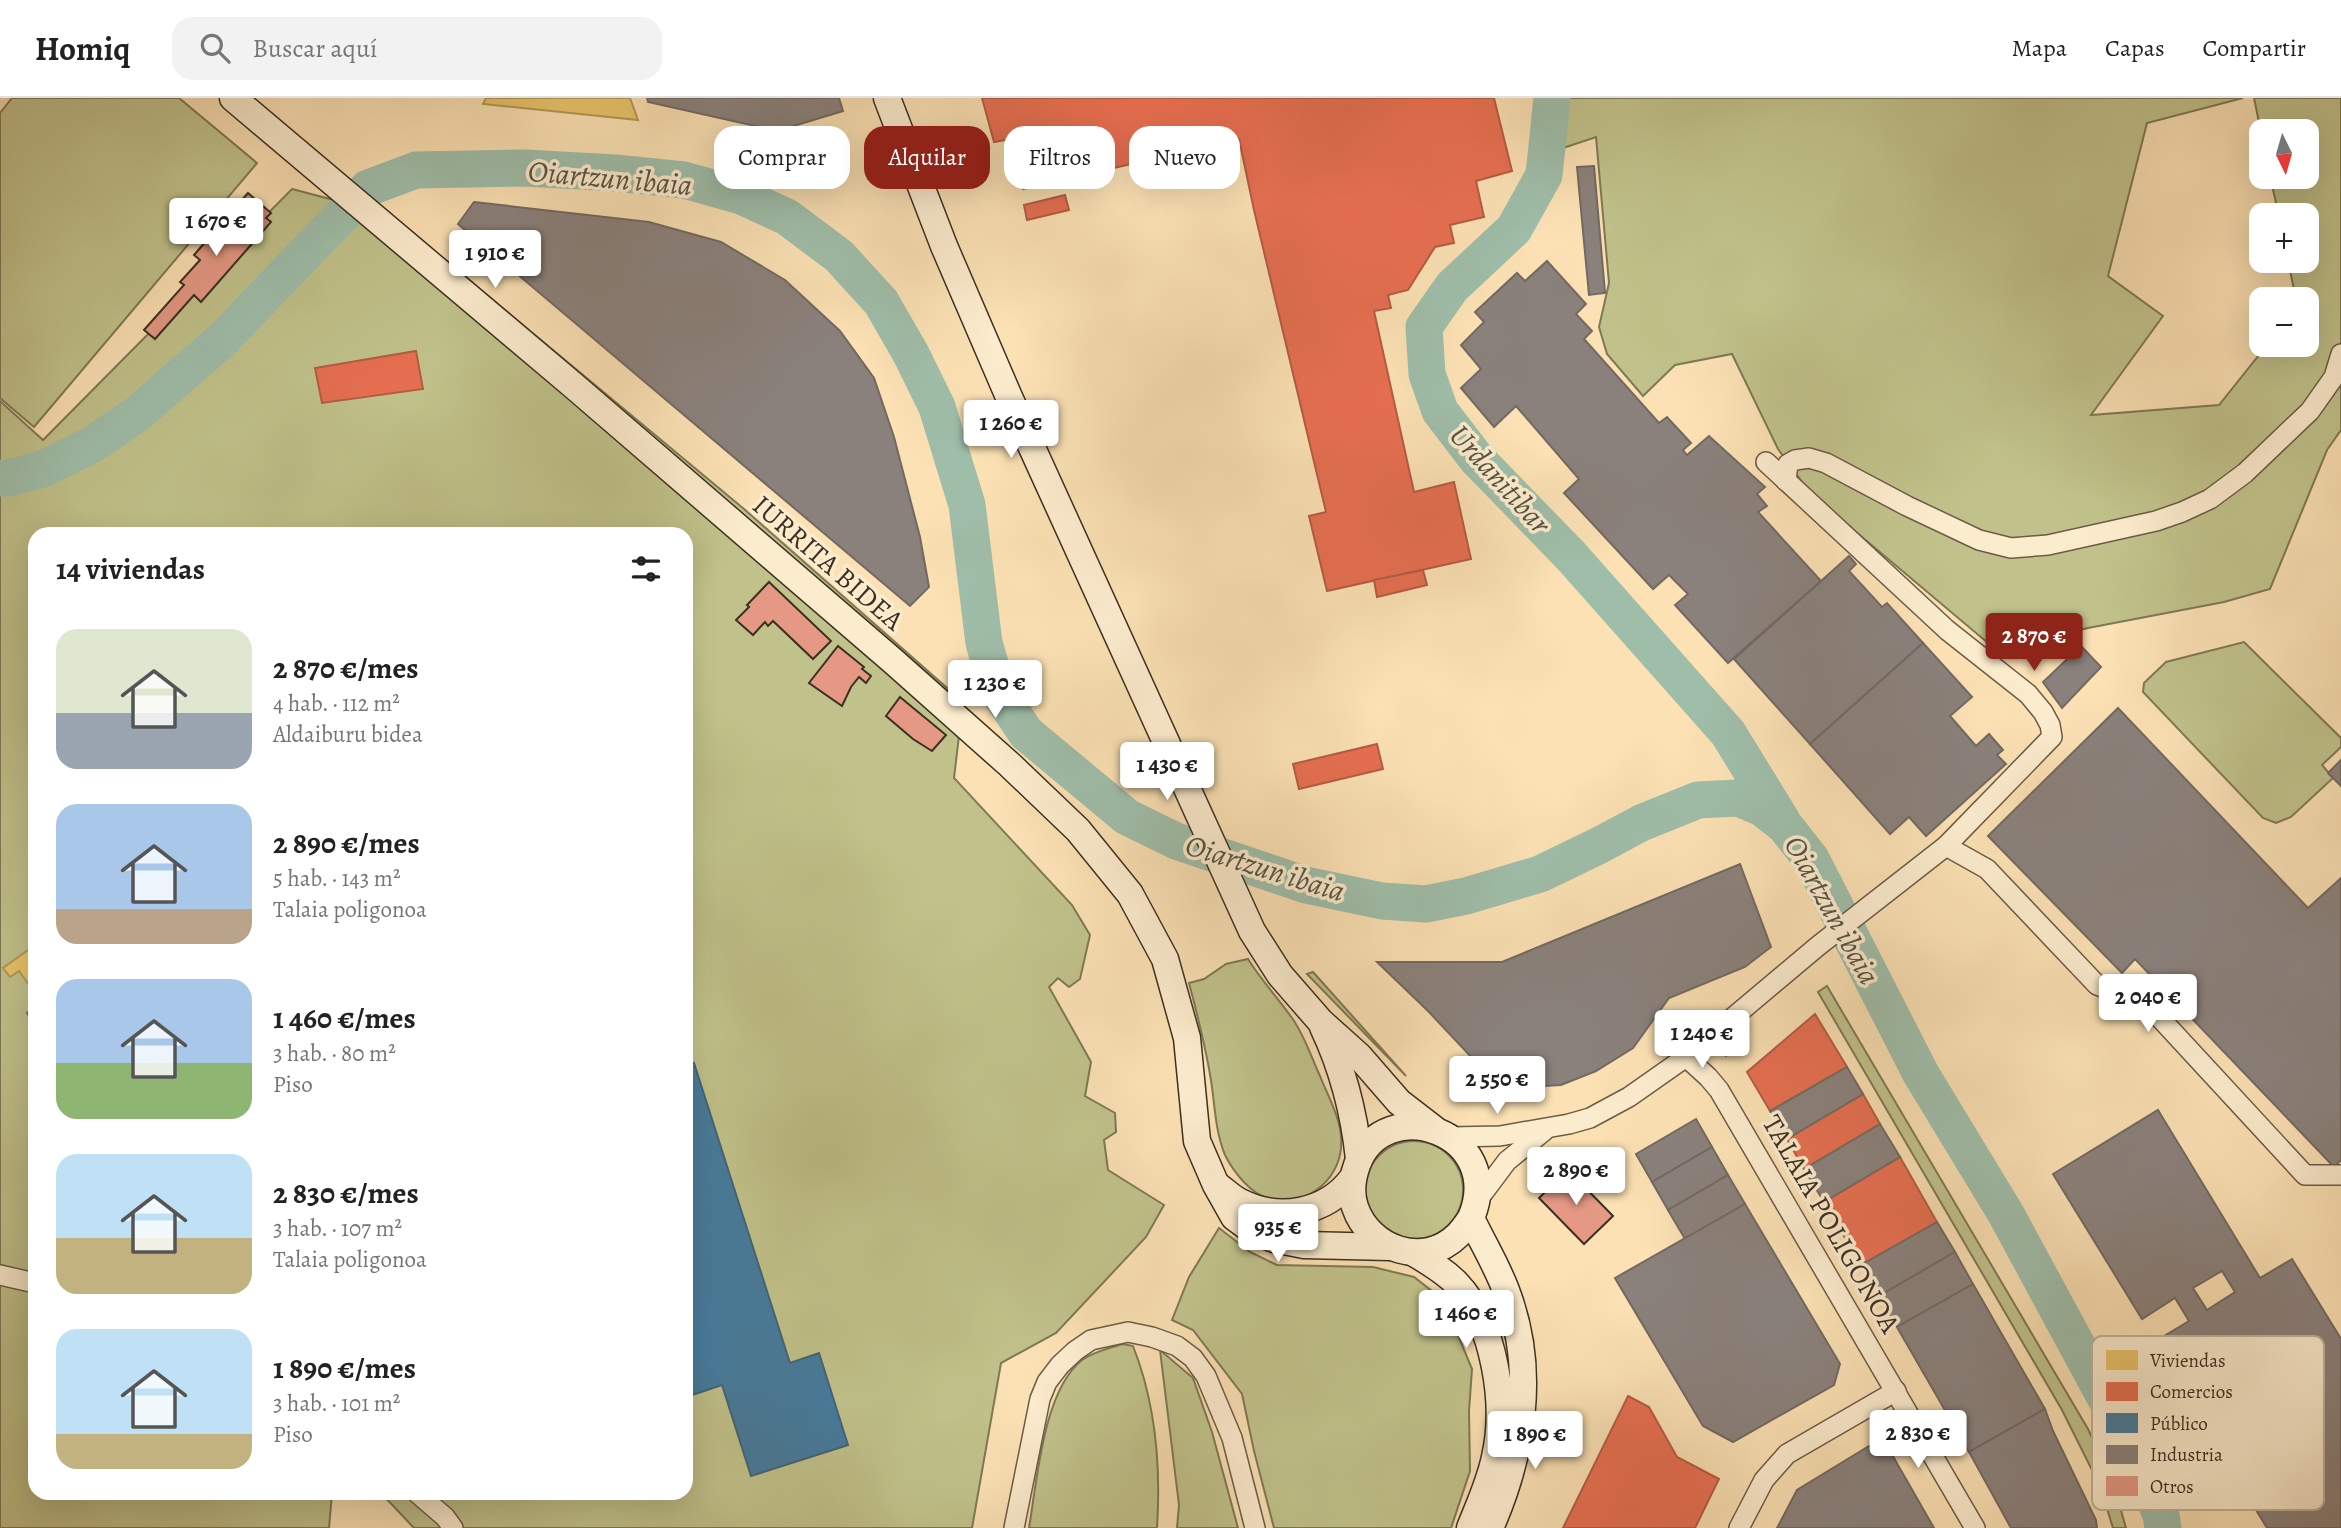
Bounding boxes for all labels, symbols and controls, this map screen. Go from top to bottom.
search box [172,17,662,80]
text: Homiq [35,26,130,71]
icon: search [196,29,234,67]
text: Buscar aquí [252,31,377,66]
text: Mapa [2012,32,2067,64]
text: Capas [2105,32,2165,64]
text: Compartir [2203,32,2306,64]
north arrow [2249,119,2319,189]
map controls [2249,119,2319,357]
chip: Comprar [714,126,850,189]
chip: Alquilar [864,126,990,189]
chip: Filtros [1004,126,1115,189]
chip: Nuevo [1129,126,1240,189]
water label: Oiartzun ibaia [526,151,694,205]
pin: 1 670 € [151,198,281,258]
button: + [2249,203,2319,273]
text: 1 670 € [185,205,247,236]
pin: 1 910 € [430,230,560,290]
text: 1 910 € [465,237,525,268]
button: − [2249,287,2319,357]
pin: 1 260 € [946,400,1076,460]
text: 1 260 € [980,407,1042,438]
water label: Urdanitibar [1440,416,1561,543]
street label: IURRITA BIDEA [744,487,912,640]
text: 14 viviendas [56,549,205,589]
icon: filters [627,550,665,588]
pin: 2 870 € [1969,614,2099,673]
text: 2 870 € [2002,620,2066,651]
text: 2 870 €/mes [273,648,419,688]
icon: home [112,657,196,741]
pin: 1 230 € [930,660,1060,720]
text: 1 230 € [964,667,1026,698]
text: 4 hab. · 112 m² [273,688,400,719]
text: Aldaiburu bidea [273,719,423,750]
pin: 1 430 € [1102,742,1232,802]
text: 1 430 € [1136,749,1198,780]
text: 2 890 €/mes [273,823,420,863]
water label: Oiartzun ibaia [1181,825,1350,911]
water label: Oiartzun ibaia [1775,828,1889,992]
icon: home [112,832,196,916]
text: 5 hab. · 143 m² [273,863,401,894]
text: Talaia poligonoa [273,894,427,925]
pin: 2 040 € [2083,974,2213,1034]
text: 2 040 € [2115,981,2181,1012]
text: 1 460 €/mes [273,998,416,1038]
icon: home [112,1007,196,1091]
pin: 1 240 € [1637,1010,1767,1070]
text: 1 240 € [1671,1017,1733,1048]
text: 3 hab. · 80 m² [273,1038,396,1069]
pin: 2 550 € [1432,1056,1562,1116]
text: 2 550 € [1465,1063,1529,1094]
text: Piso [273,1069,313,1100]
street label: TALAIA POLIGONOA [1753,1108,1909,1341]
pin: 2 890 € [1511,1148,1641,1207]
text: 2 890 € [1543,1154,1609,1185]
text: 2 830 €/mes [273,1173,419,1213]
icon: home [112,1182,196,1266]
pin: 935 € [1229,1204,1327,1264]
text: 935 € [1254,1211,1302,1242]
text: 3 hab. · 107 m² [273,1213,402,1244]
text: Talaia poligonoa [273,1244,427,1275]
pin: 1 460 € [1401,1290,1531,1350]
text: 1 460 € [1435,1297,1497,1328]
legend [2092,1336,2324,1510]
text: 1 890 €/mes [273,1348,416,1388]
text: Viviendas [2149,1348,2226,1374]
icon: home [112,1357,196,1441]
text: Comercios [2150,1379,2233,1405]
text: 3 hab. · 101 m² [273,1388,400,1419]
pin: 2 830 € [1853,1410,1983,1470]
text: Público [2150,1411,2208,1437]
pin: 1 890 € [1470,1412,1600,1471]
text: 2 830 € [1886,1417,1950,1448]
text: 1 890 € [1504,1418,1566,1449]
text: Piso [273,1419,313,1450]
text: Industria [2150,1442,2223,1468]
text: Otros [2150,1474,2194,1500]

